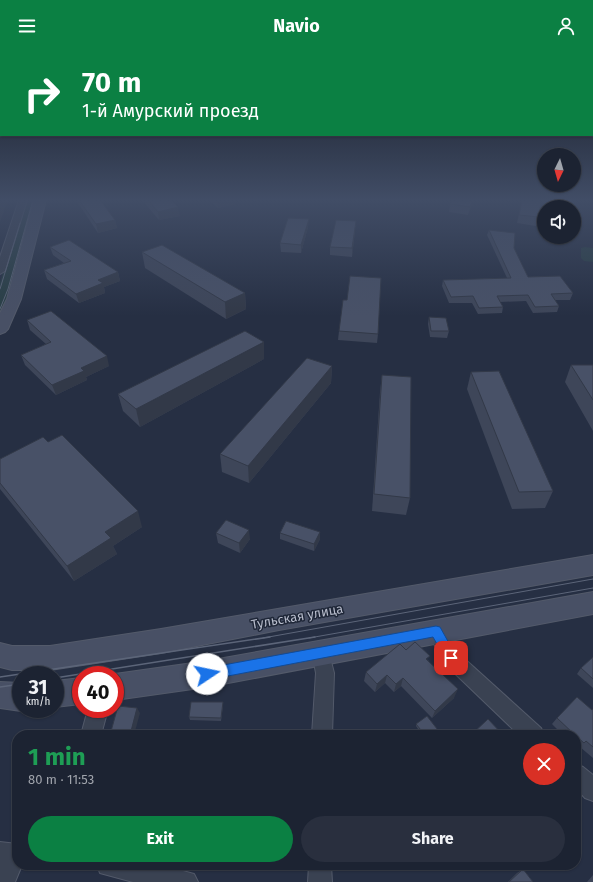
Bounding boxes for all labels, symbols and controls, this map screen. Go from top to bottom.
icon: menu [16,15,38,37]
text: Navio [273,15,320,37]
icon: person [555,15,577,37]
text: 70 m [82,66,141,99]
icon: right [16,68,68,120]
text: 1-й Амурский проезд [82,100,259,122]
north arrow [537,148,581,192]
map controls [537,148,581,244]
button: sound [537,200,581,244]
street label: Тульская улица [250,601,344,632]
pin [434,641,468,675]
icon: arrive [440,647,462,669]
position arrow [186,653,228,695]
speed limit sign: 40 [72,666,124,718]
text: 31 [28,675,48,699]
text: km/h [26,696,50,708]
text: 1 min [28,743,86,771]
button: close [523,743,565,785]
text: 80 m · 11:53 [28,772,94,787]
button: Exit [28,816,293,862]
button: Share [301,816,565,862]

